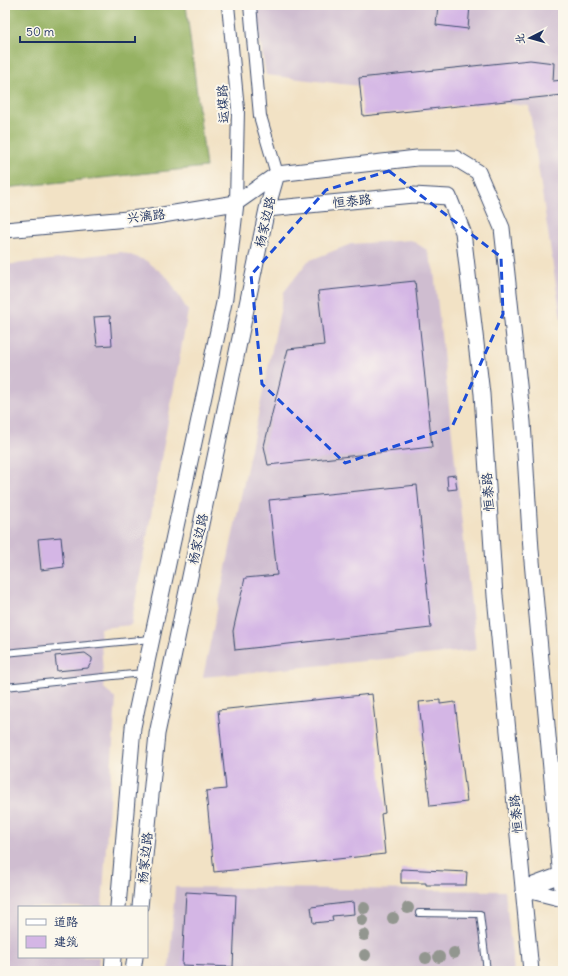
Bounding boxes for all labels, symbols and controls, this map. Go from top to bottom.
scale bar [20,18,135,44]
north arrow [510,18,550,58]
text: 50 m [26,24,55,39]
text: 北 [513,33,528,45]
street label: 运煤路 [213,84,233,124]
street label: 恒泰路 [332,191,372,211]
street label: 杨家边路 [251,195,279,249]
street label: 兴漓路 [126,205,166,227]
street label: 恒泰路 [478,472,498,512]
street label: 杨家边路 [184,512,212,566]
street label: 恒泰路 [506,794,526,834]
street label: 杨家边路 [134,831,156,885]
legend [18,906,148,958]
text: 道路 [54,914,78,929]
text: 建筑 [54,934,78,949]

